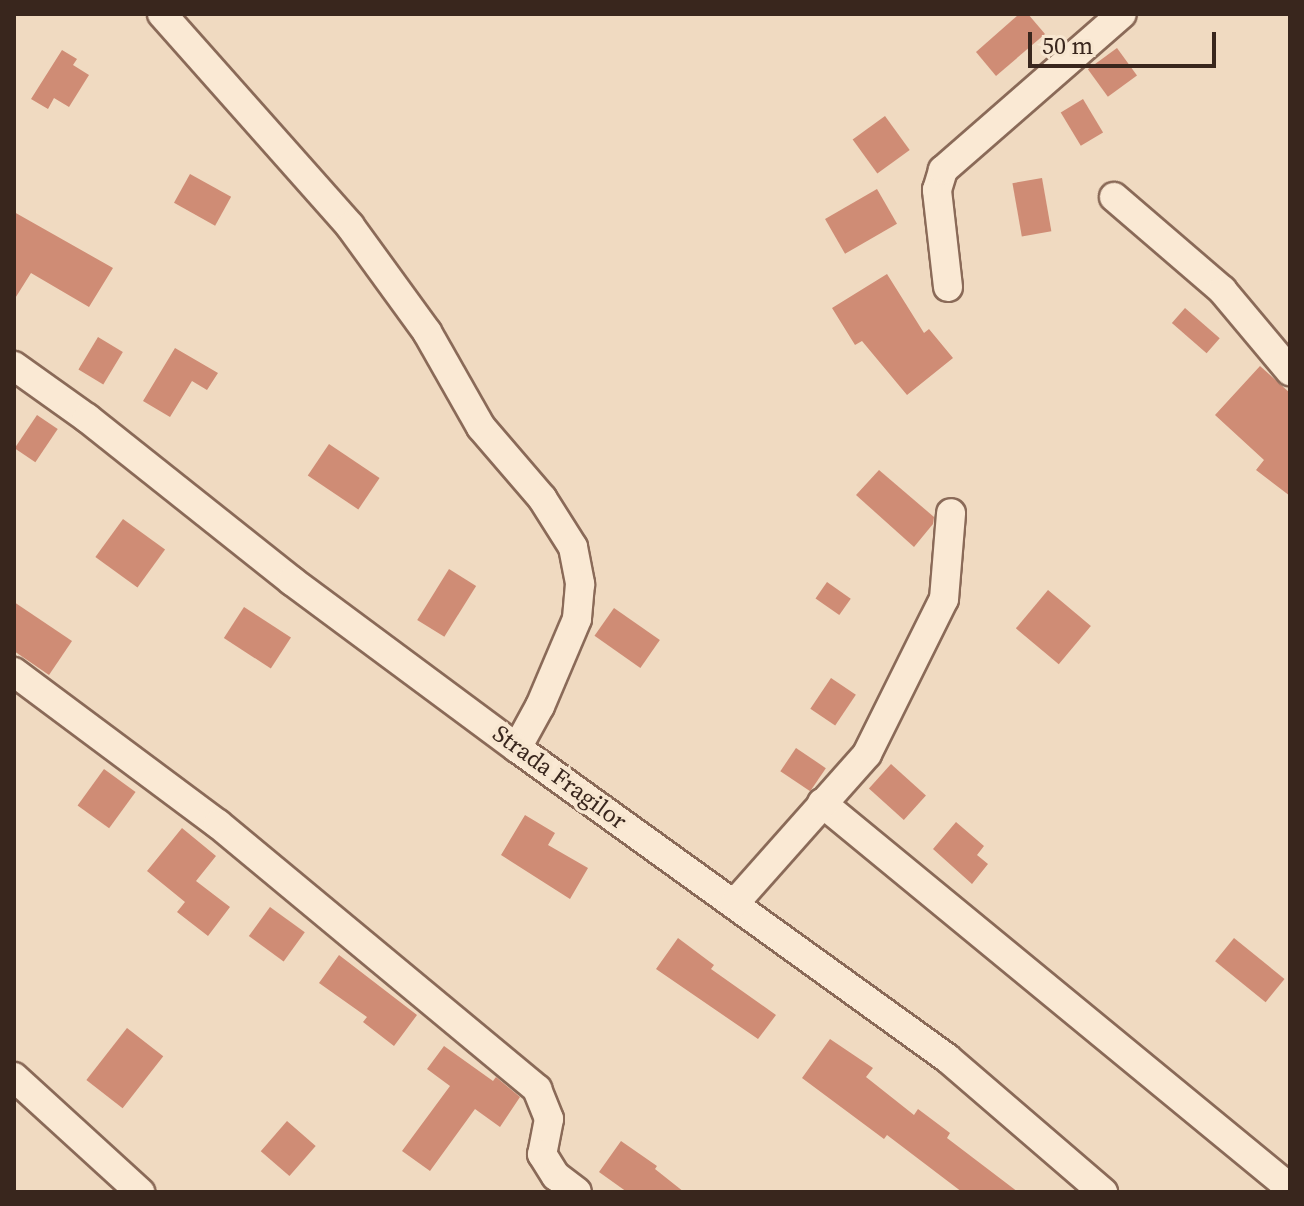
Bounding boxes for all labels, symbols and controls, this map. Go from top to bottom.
scale bar [1032,16,1220,66]
text: 50 m [1042,29,1093,62]
street label: Strada Fragilor [487,719,633,835]

